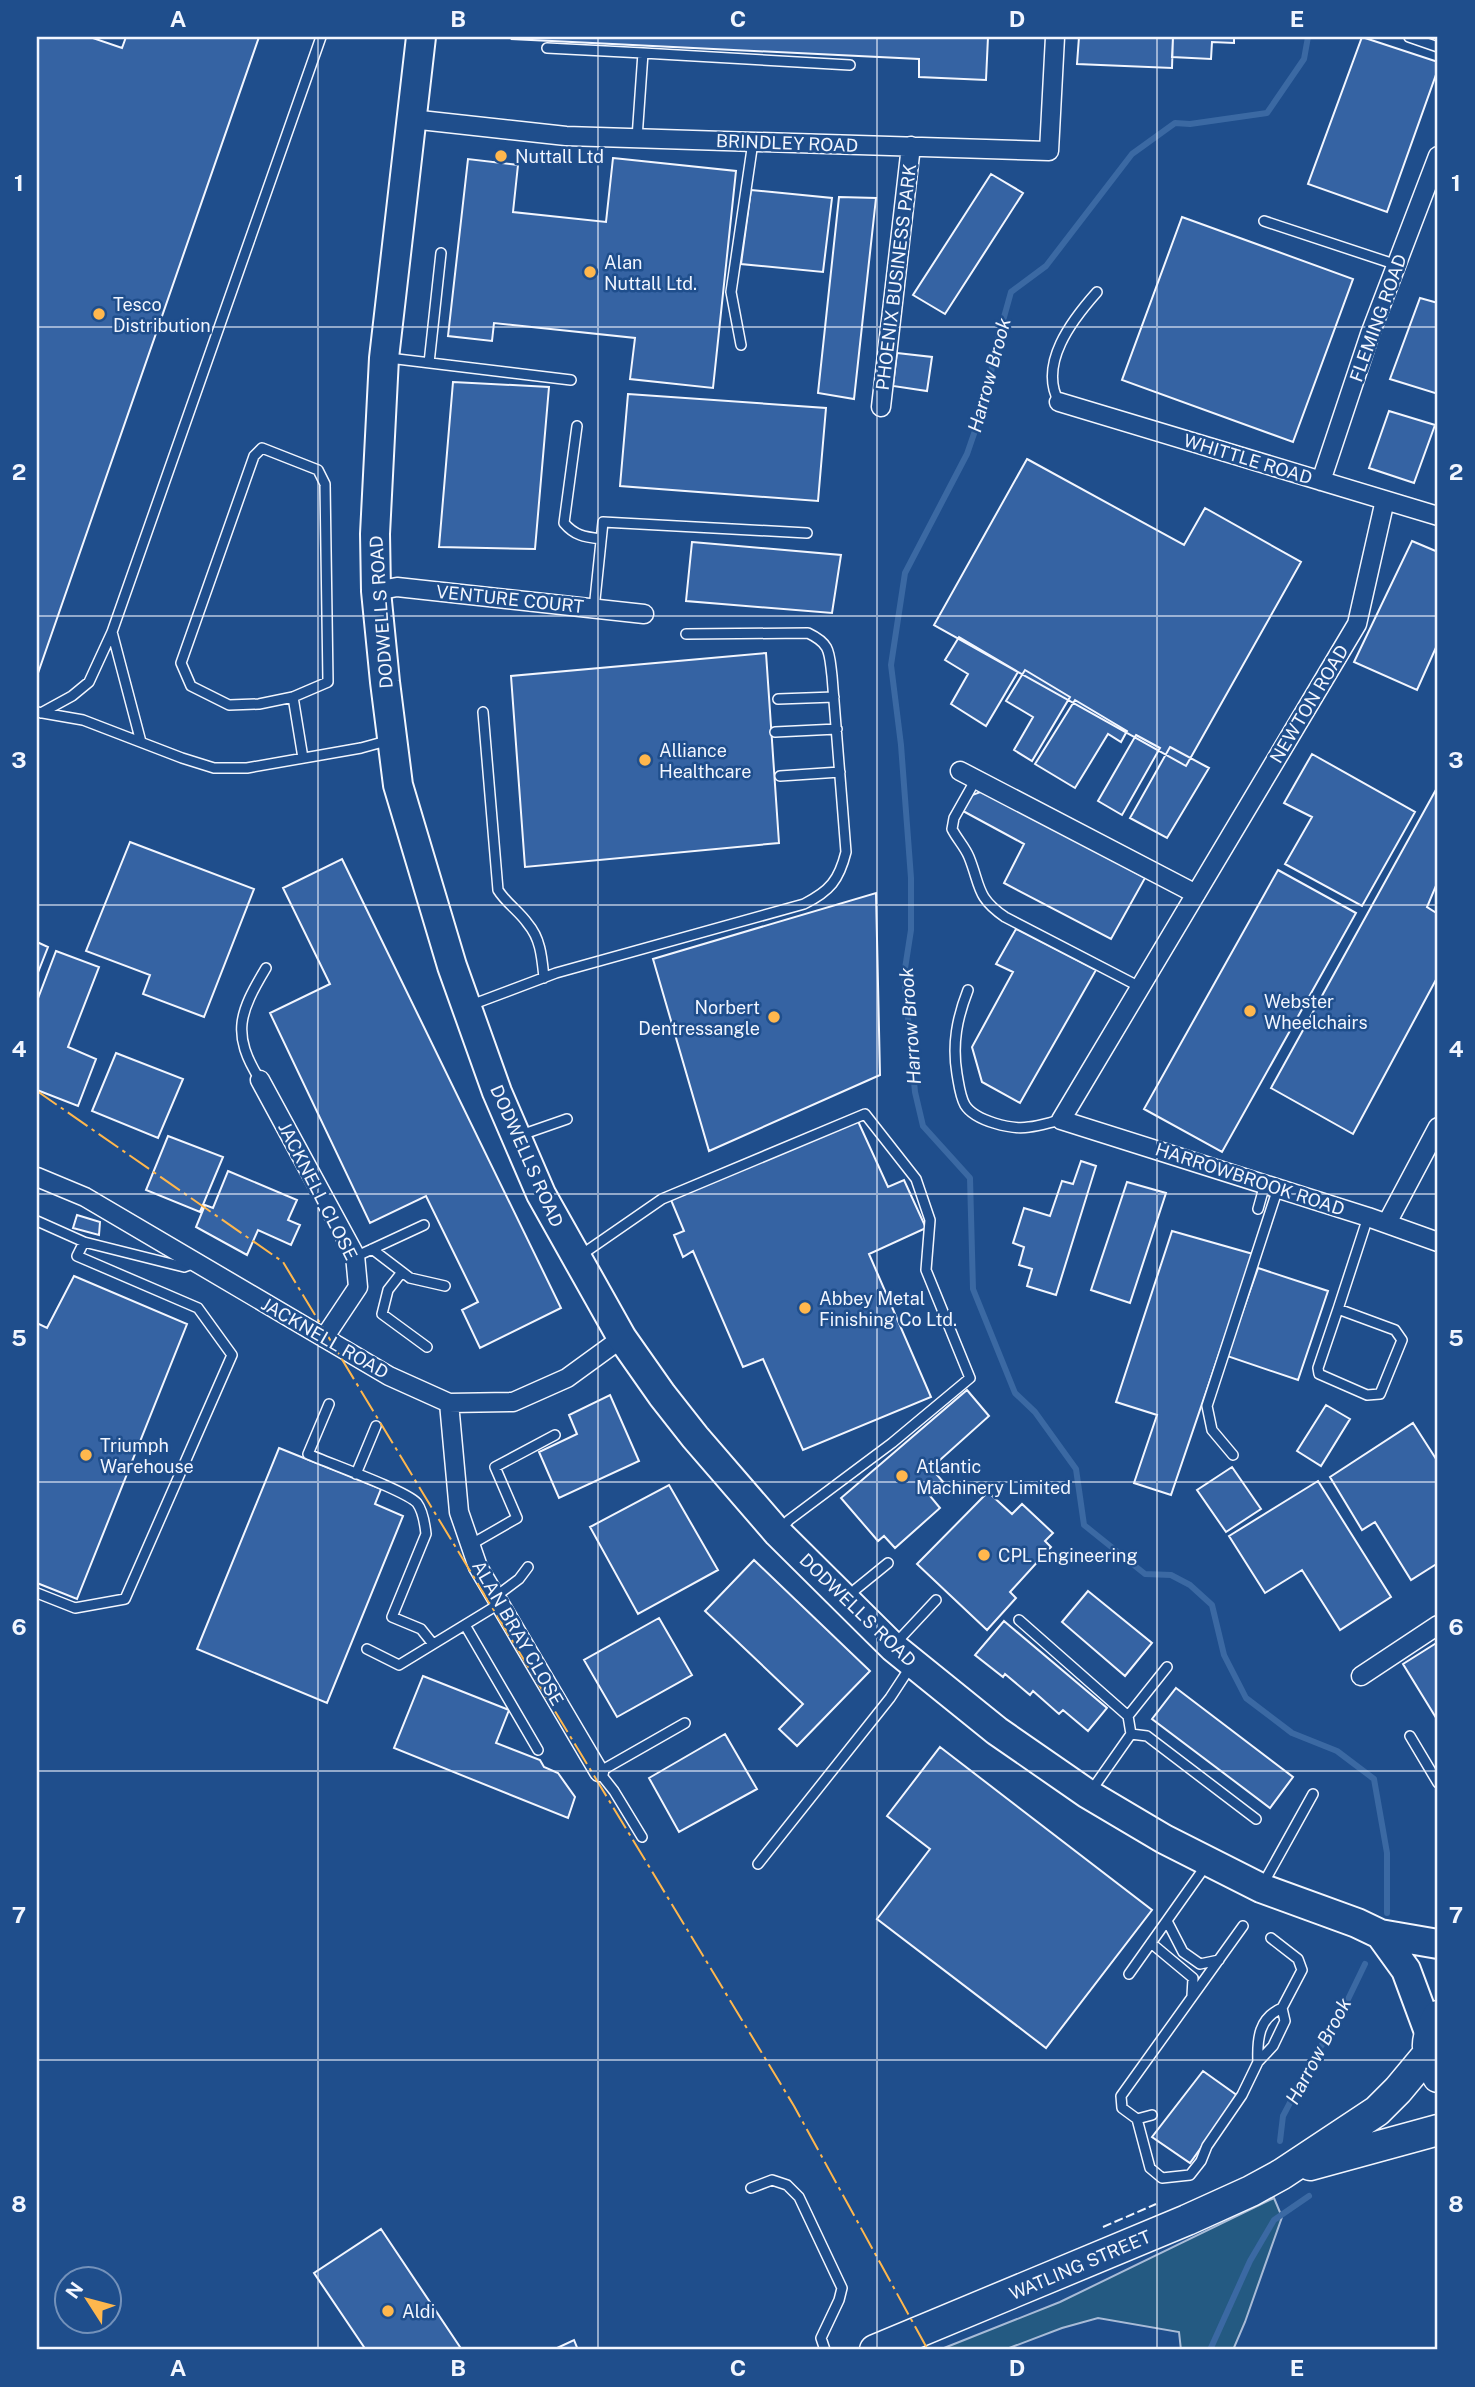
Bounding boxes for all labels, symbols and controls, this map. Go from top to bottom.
text: A [170,5,187,32]
text: B [450,5,466,32]
text: C [730,5,746,32]
text: D [1009,5,1025,32]
text: E [1290,5,1304,32]
street label: BRINDLEY ROAD [715,130,859,156]
place label: Nuttall Ltd [515,146,604,167]
marker: Nuttall Ltd [493,148,509,164]
street label: PHOENIX BUSINESS PARK [872,163,920,391]
text: 1 [14,169,24,196]
text: 1 [1451,169,1461,196]
street label: FLEMING ROAD [1345,251,1411,385]
place label: Alan Nuttall Ltd. [604,252,697,294]
marker: Alan Nuttall Ltd. [582,264,598,280]
place label: Tesco Distribution [113,294,211,336]
marker: Tesco Distribution [91,306,107,322]
water label: Harrow Brook [963,315,1015,434]
street label: WHITTLE ROAD [1181,429,1315,489]
text: 2 [12,458,26,485]
text: 2 [1449,458,1463,485]
street label: DODWELLS ROAD [365,535,397,689]
street label: VENTURE COURT [435,581,585,617]
street label: NEWTON ROAD [1265,641,1353,767]
place label: Alliance Healthcare [659,740,752,782]
text: 3 [11,746,27,773]
text: 3 [1448,746,1464,773]
marker: Alliance Healthcare [637,752,653,768]
water label: Harrow Brook [895,966,925,1085]
place label: Webster Wheelchairs [1264,991,1368,1033]
place label: Norbert Dentressangle [638,997,760,1039]
marker: Webster Wheelchairs [1242,1003,1258,1019]
marker: Norbert Dentressangle [766,1009,782,1025]
text: 4 [11,1035,27,1062]
text: 4 [1448,1035,1464,1062]
street label: DODWELLS ROAD [486,1082,568,1230]
street label: JACKNELL CLOSE [274,1119,362,1263]
street label: HARROWBROOK ROAD [1153,1138,1347,1220]
place label: Abbey Metal Finishing Co Ltd. [819,1288,957,1330]
street label: JACKNELL ROAD [258,1293,392,1383]
marker: Abbey Metal Finishing Co Ltd. [797,1300,813,1316]
text: 5 [11,1324,27,1351]
text: 5 [1448,1324,1464,1351]
place label: Triumph Warehouse [100,1435,194,1477]
marker: Triumph Warehouse [78,1447,94,1463]
place label: Atlantic Machinery Limited [916,1456,1071,1498]
marker: Atlantic Machinery Limited [894,1468,910,1484]
place label: CPL Engineering [998,1545,1138,1566]
marker: CPL Engineering [976,1547,992,1563]
street label: DODWELLS ROAD [795,1549,921,1671]
street label: ALAN BRAY CLOSE [468,1557,568,1709]
text: 6 [11,1613,27,1640]
text: 6 [1448,1613,1464,1640]
text: 7 [12,1901,26,1928]
text: 7 [1449,1901,1463,1928]
water label: Harrow Brook [1281,1993,1356,2108]
text: 8 [11,2190,27,2217]
text: 8 [1448,2190,1464,2217]
street label: WATLING STREET [1006,2226,1154,2304]
north arrow [52,2264,122,2334]
text: N [61,2278,88,2302]
place label: Aldi [402,2301,435,2322]
marker: Aldi [380,2303,396,2319]
text: A [170,2354,187,2381]
text: B [450,2354,466,2381]
text: C [730,2354,746,2381]
text: D [1009,2354,1025,2381]
text: E [1290,2354,1304,2381]

